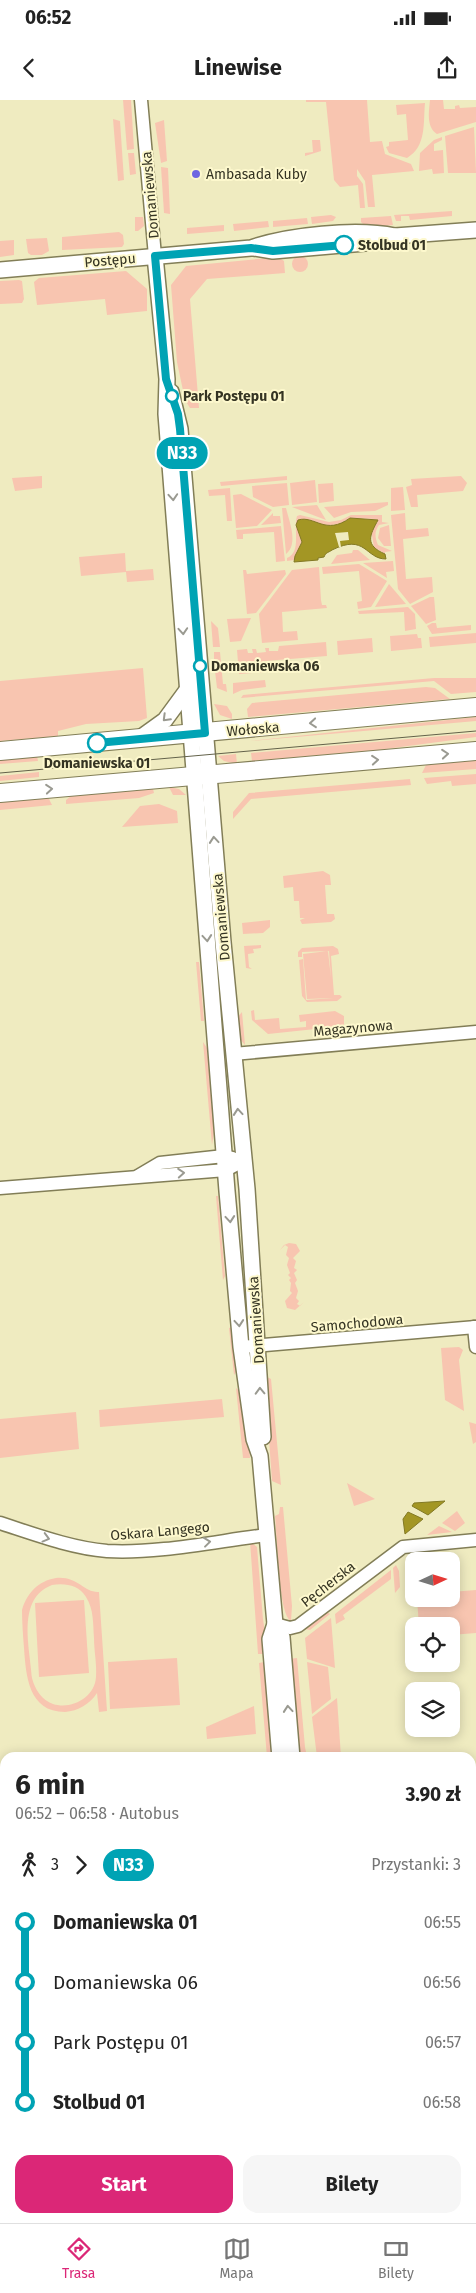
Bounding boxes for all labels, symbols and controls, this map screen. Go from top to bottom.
text: 06:52 [25,6,71,29]
icon: back [15,54,43,82]
text: Linewise [194,54,282,81]
icon: share [433,54,461,82]
street label: Domaniewska [138,151,163,239]
place label: Ambasada Kuby [206,166,307,183]
marker: Ambasada Kuby [190,168,202,180]
marker: Stolbud 01 [334,235,354,255]
place label: Stolbud 01 [358,237,426,254]
street label: Postępu [84,250,136,271]
place label: Park Postępu 01 [183,388,285,405]
marker: Park Postępu 01 [165,389,179,403]
line badge: N33 [153,437,211,469]
text: N33 [167,442,197,464]
one-way arrow [167,493,178,501]
one-way arrow [177,628,188,636]
place label: Domaniewska 06 [211,658,319,675]
marker: Domaniewska 06 [193,659,207,673]
one-way arrow [163,712,172,721]
one-way arrow [309,718,317,729]
street label: Wołoska [226,719,280,740]
marker: Domaniewska 01 [87,733,107,753]
one-way arrow [441,749,449,760]
place label: Domaniewska 01 [44,755,150,772]
one-way arrow [371,755,379,766]
one-way arrow [45,784,53,795]
one-way arrow [209,835,220,843]
street label: Domaniewska [209,873,234,961]
one-way arrow [201,934,212,942]
street label: Magazynowa [313,1017,394,1040]
one-way arrow [233,1108,244,1116]
one-way arrow [178,1168,186,1179]
one-way arrow [224,1215,235,1223]
street label: Domaniewska [245,1276,268,1364]
street label: Samochodowa [310,1311,404,1336]
one-way arrow [234,1320,245,1328]
one-way arrow [255,1386,266,1394]
street label: Oskara Langego [110,1519,210,1544]
one-way arrow [42,1532,50,1542]
one-way arrow [203,1537,211,1548]
north arrow [405,1552,460,1608]
map controls [405,1552,460,1737]
street label: Pęcherska [298,1558,359,1611]
button: locate [405,1617,460,1672]
button: layers [405,1682,460,1737]
one-way arrow [283,1705,294,1713]
text: 6 min [15,1768,85,1801]
text: 3.90 zł [405,1783,461,1806]
text: 06:52 – 06:58 · Autobus [15,1804,179,1823]
icon: walk [15,1851,43,1879]
icon: forward [67,1851,95,1879]
text: N33 [113,1854,144,1876]
text: 3 [51,1855,59,1874]
text: Przystanki: 3 [371,1855,461,1874]
text: Domaniewska 01 [53,1911,198,1934]
text: 06:55 [424,1913,461,1932]
text: Domaniewska 06 [53,1971,198,1994]
text: 06:56 [423,1973,461,1992]
text: Park Postępu 01 [53,2031,189,2054]
text: 06:57 [425,2033,461,2052]
text: Stolbud 01 [53,2091,145,2114]
text: 06:58 [423,2093,461,2112]
button: Start [15,2155,233,2213]
button: Bilety [243,2155,461,2213]
tab: Trasa [62,2235,95,2282]
tab: Mapa [219,2235,254,2282]
tab: Bilety [378,2235,414,2282]

